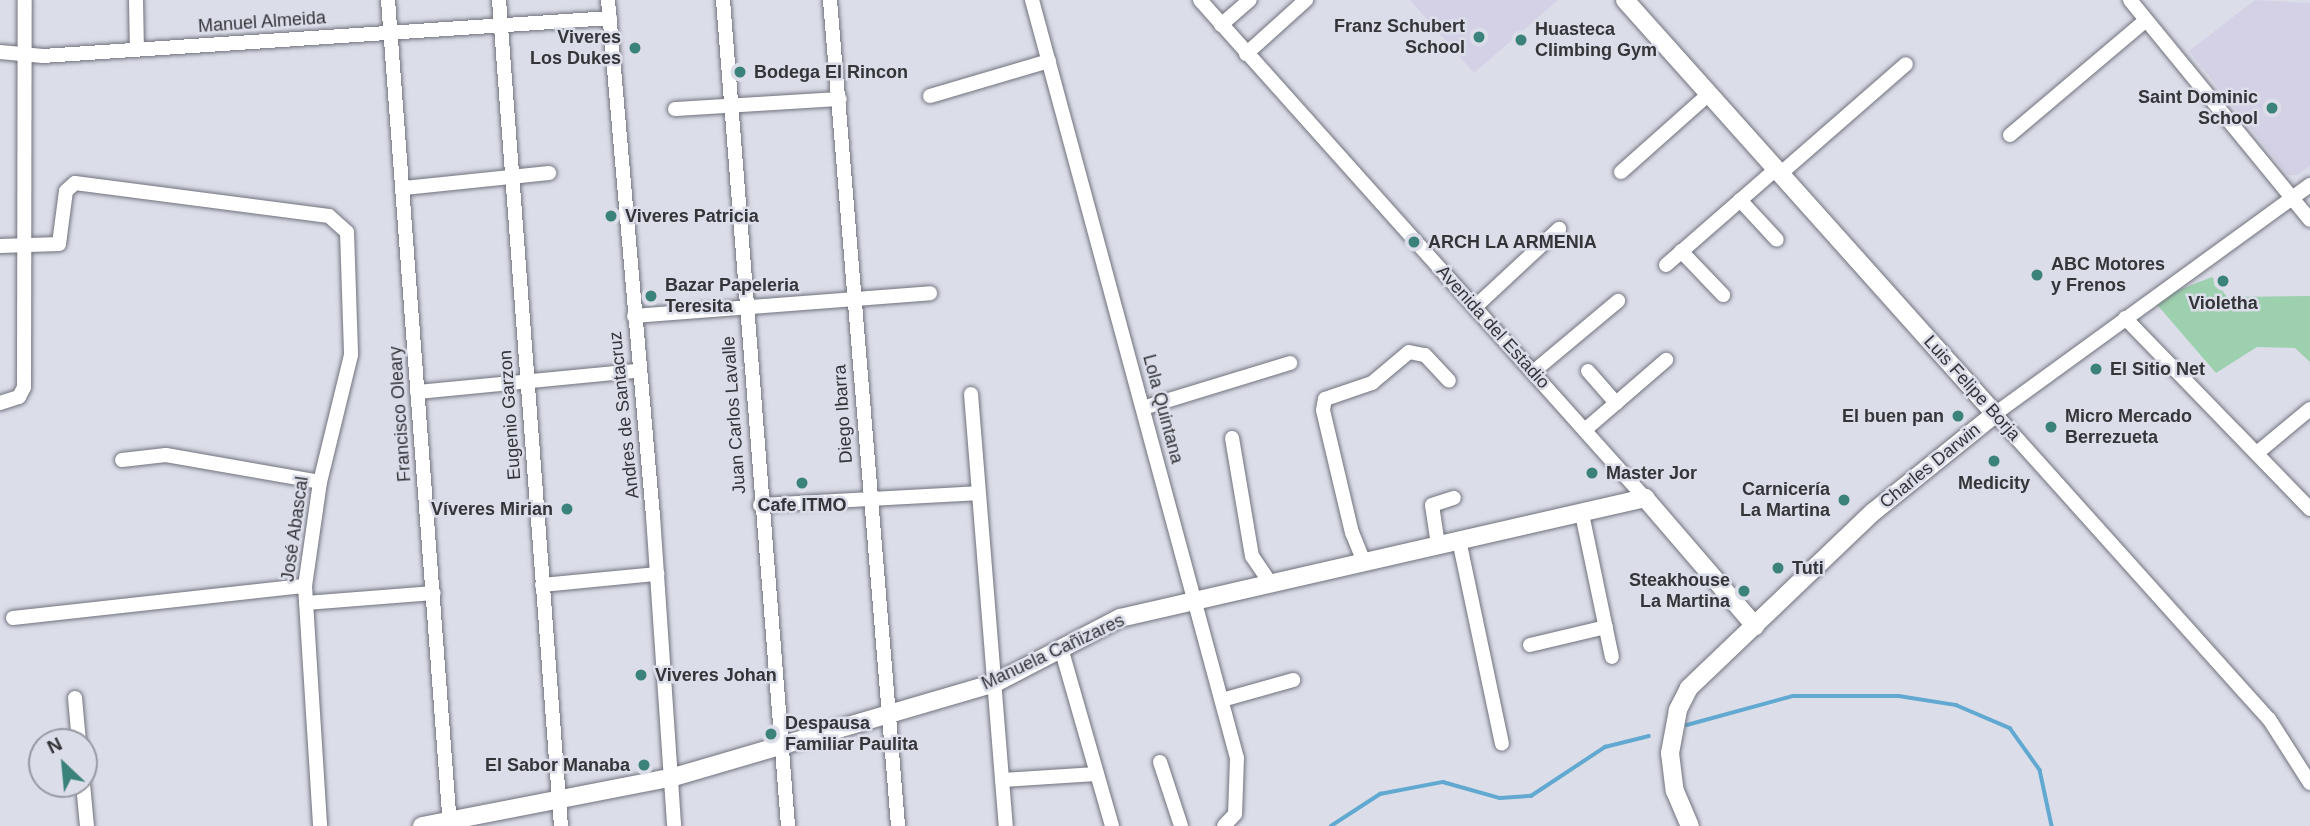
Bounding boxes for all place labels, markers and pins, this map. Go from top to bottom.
place label: Franz Schubert School [1334,16,1465,58]
place label: Huasteca Climbing Gym [1535,19,1657,61]
place label: Viveres Los Dukes [530,27,621,70]
marker: Franz Schubert School [1471,29,1487,45]
marker: Huasteca Climbing Gym [1513,32,1529,48]
marker: Viveres Los Dukes [627,40,643,56]
place label: Bodega El Rincon [754,61,908,83]
marker: Bodega El Rincon [732,64,748,80]
place label: Saint Dominic School [2138,87,2258,130]
marker: Saint Dominic School [2264,100,2280,116]
place label: Viveres Patricia [625,205,759,227]
marker: Viveres Patricia [603,208,619,224]
place label: ARCH LA ARMENIA [1428,231,1598,253]
marker: ARCH LA ARMENIA [1406,234,1422,250]
place label: ABC Motores y Frenos [2051,254,2165,296]
marker: ABC Motores y Frenos [2029,267,2045,283]
marker: Violetha [2215,273,2231,289]
place label: Bazar Papeleria Teresita [665,275,799,318]
marker: Bazar Papeleria Teresita [643,288,659,304]
place label: Violetha [2188,292,2258,314]
place label: El Sitio Net [2110,358,2205,380]
marker: El Sitio Net [2088,361,2104,377]
place label: El buen pan [1842,405,1944,427]
place label: Micro Mercado Berrezueta [2065,406,2192,448]
marker: El buen pan [1950,408,1966,424]
marker: Micro Mercado Berrezueta [2043,419,2059,435]
marker: Medicity [1986,453,2002,469]
place label: Master Jor [1606,462,1697,484]
marker: Master Jor [1584,465,1600,481]
place label: Medicity [1958,472,2030,494]
marker: Cafe ITMO [794,475,810,491]
place label: Carnicería La Martina [1740,479,1830,522]
marker: Carnicería La Martina [1836,492,1852,508]
place label: Cafe ITMO [757,494,847,516]
place label: Víveres Mirian [431,498,553,520]
marker: Víveres Mirian [559,501,575,517]
place label: Tuti [1792,557,1824,579]
marker: Tuti [1770,560,1786,576]
place label: Steakhouse La Martina [1629,570,1730,612]
marker: Steakhouse La Martina [1736,583,1752,599]
place label: Viveres Johan [655,664,777,686]
marker: Viveres Johan [633,667,649,683]
place label: Despausa Familiar Paulita [785,713,918,756]
marker: Despausa Familiar Paulita [763,726,779,742]
place label: El Sabor Manaba [485,754,630,776]
marker: El Sabor Manaba [636,757,652,773]

